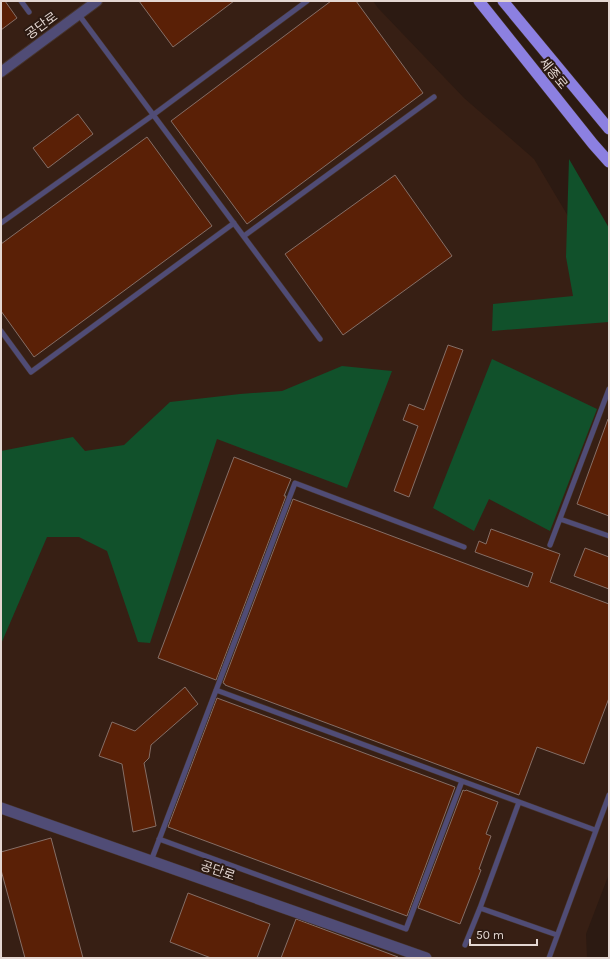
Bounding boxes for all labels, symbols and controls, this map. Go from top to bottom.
street label: 공단로 [22,9,60,42]
street label: 세종로 [536,55,571,92]
street label: 공단로 [198,858,237,883]
scale bar [470,921,537,947]
text: 50 m [476,928,504,942]

